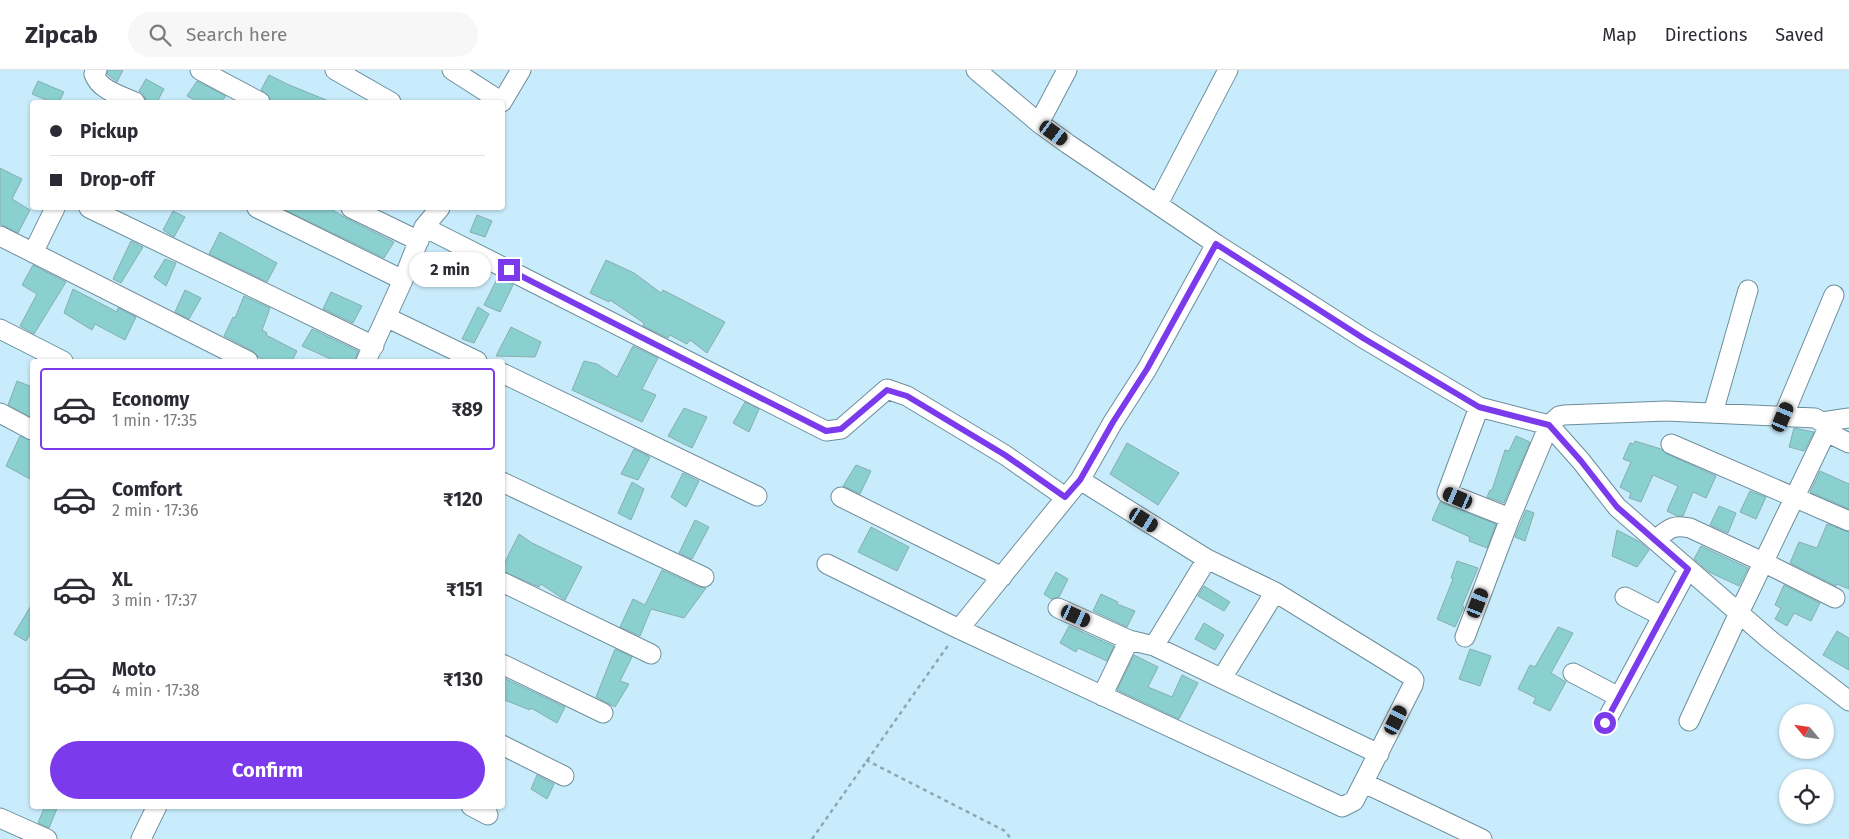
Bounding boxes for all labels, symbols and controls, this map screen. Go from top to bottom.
search box [128,12,478,57]
text: Zipcab [25,21,98,49]
icon: search [146,21,174,49]
text: Search here [186,23,287,46]
text: Map [1602,24,1637,46]
text: Directions [1665,24,1747,46]
text: Saved [1775,24,1824,46]
car [1037,118,1070,148]
text: Pickup [80,120,138,143]
text: Drop-off [80,168,154,191]
callout: 2 min [409,252,492,288]
route end [498,259,520,281]
text: 2 min [430,260,470,279]
icon: car [52,387,97,432]
text: Economy [112,388,189,411]
text: ₹89 [452,398,483,421]
car [1770,400,1795,434]
text: 1 min · 17:35 [112,411,197,430]
icon: car [52,477,97,522]
text: Comfort [112,478,182,501]
car [1441,485,1474,511]
text: ₹120 [443,488,483,511]
text: 2 min · 17:36 [112,501,199,520]
car [1127,506,1160,534]
icon: car [52,567,97,612]
text: XL [112,568,133,591]
text: ₹151 [446,578,483,601]
car [1465,586,1490,620]
text: 3 min · 17:37 [112,591,197,610]
car [1059,603,1092,629]
icon: car [52,657,97,702]
text: Moto [112,658,156,681]
text: ₹130 [443,668,483,691]
text: 4 min · 17:38 [112,681,200,700]
car [1382,703,1409,737]
north arrow [1779,704,1834,759]
map controls [1779,704,1834,824]
route start [1594,712,1616,734]
button: Confirm [50,741,485,799]
button: locate [1779,769,1834,824]

